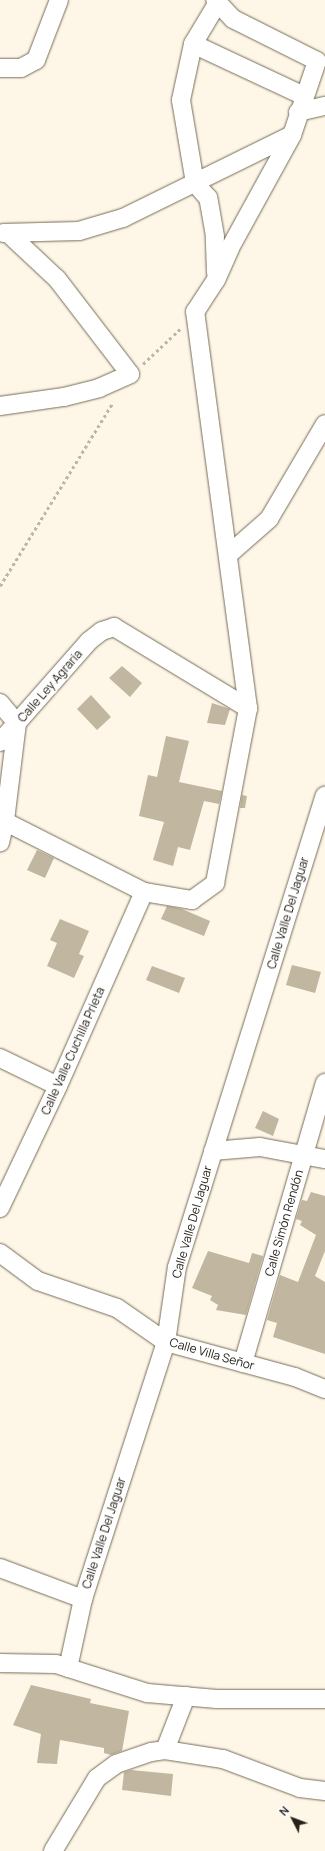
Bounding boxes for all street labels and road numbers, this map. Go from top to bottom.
street label: Calle Ley Agraria [15,647,85,725]
street label: Calle Valle Del Jaguar [264,855,312,971]
street label: Calle Valle Cuchilla Prieta [38,985,108,1117]
street label: Calle Valle Del Jaguar [169,1164,215,1280]
street label: Calle Simón Rendón [262,1168,306,1278]
street label: Calle Villa Señor [168,1335,256,1373]
street label: Calle Valle Del Jaguar [79,1475,129,1591]

